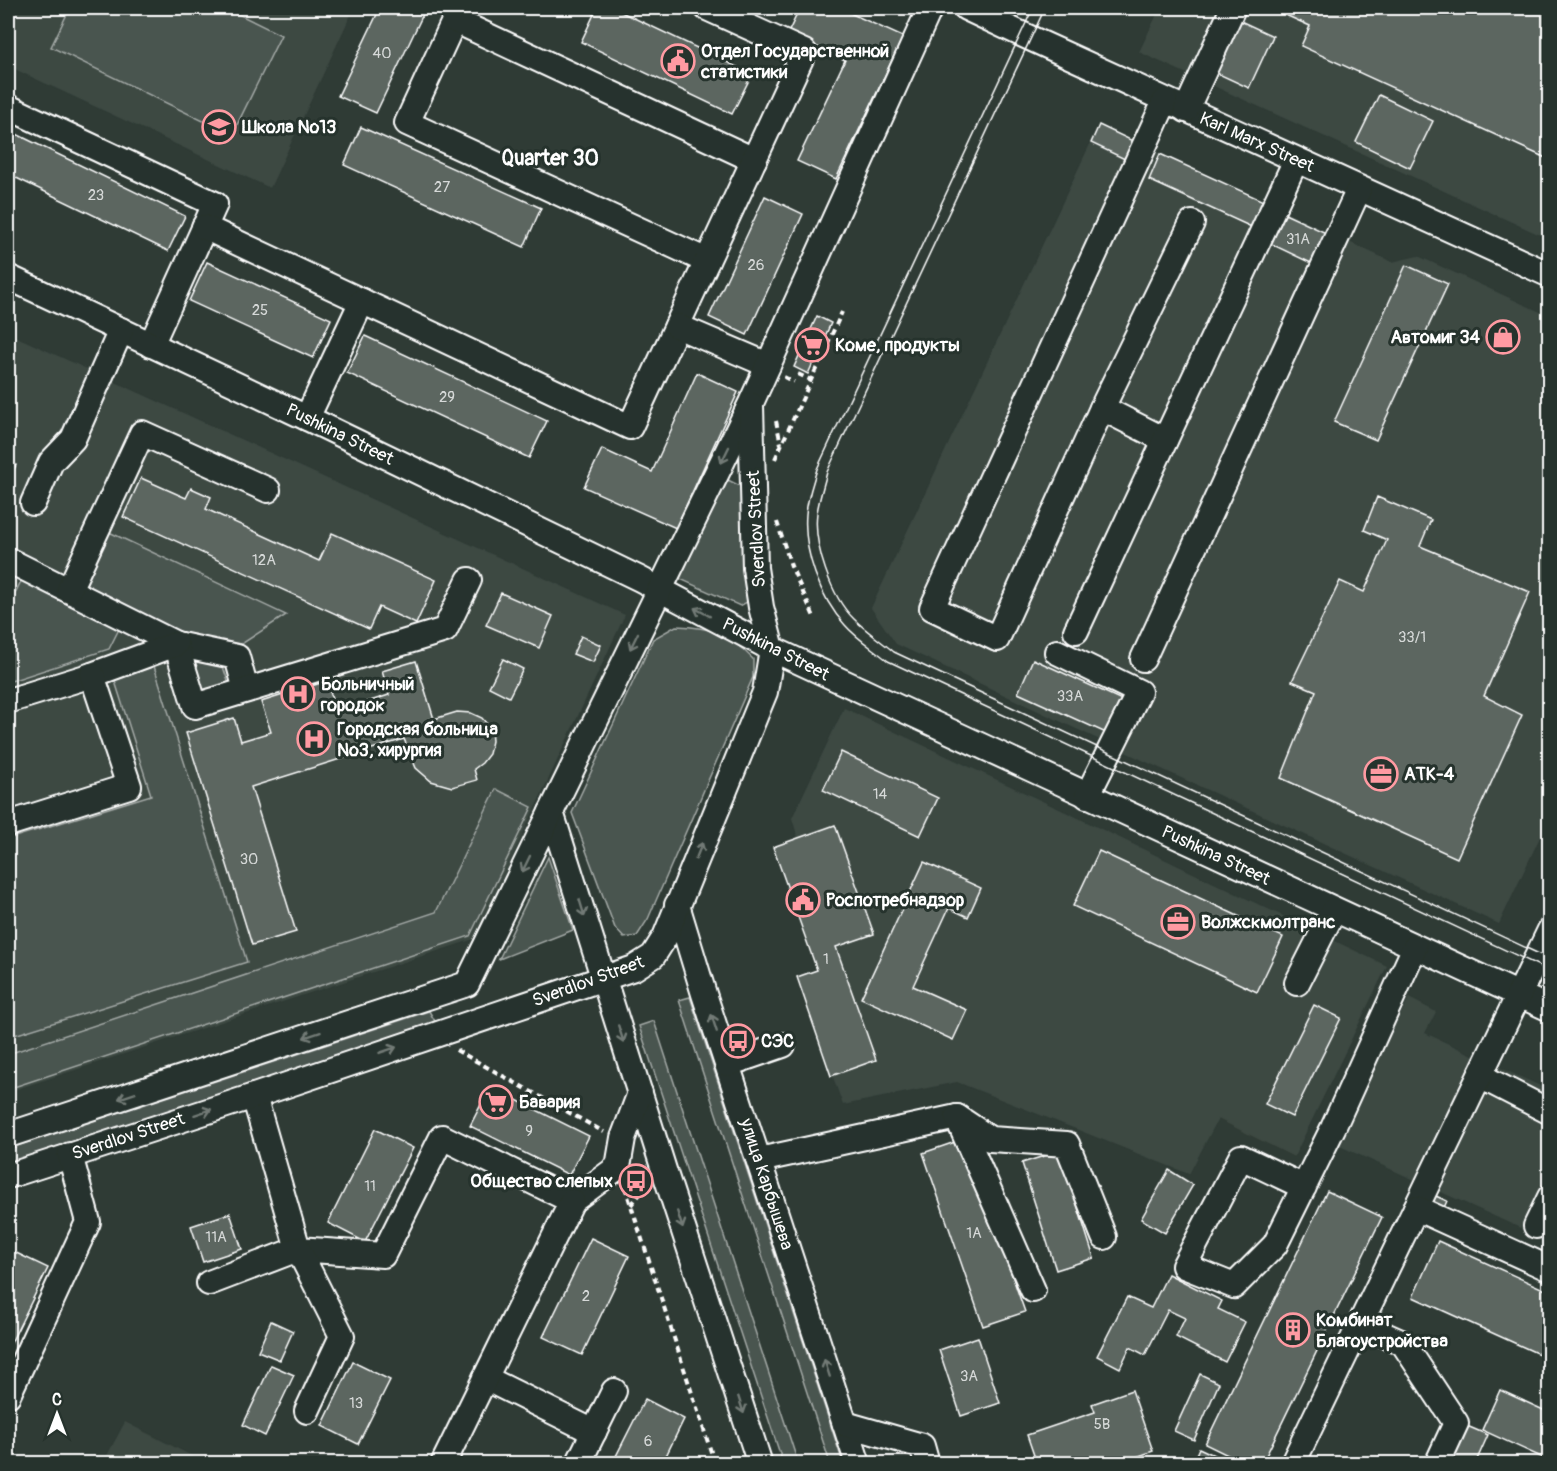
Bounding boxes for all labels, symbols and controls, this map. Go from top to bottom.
place label: Отдел Государственной статистики [700,40,889,84]
public building icon: Отдел Государственной статистики [660,43,696,79]
house number: 40 [373,44,391,63]
street label: Karl Marx Street [1196,107,1318,178]
school or university icon: Школа №13 [201,109,237,145]
place label: Школа №13 [241,116,336,139]
district label: Quarter 30 [501,145,599,172]
house number: 27 [434,178,450,197]
house number: 23 [88,186,104,205]
house number: 31А [1286,230,1310,249]
house number: 26 [747,256,765,275]
house number: 25 [252,301,268,320]
shop icon: Автомиг 34 [1485,319,1521,355]
place label: Автомиг 34 [1390,326,1481,349]
supermarket icon: Коме, продукты [794,327,830,363]
place label: Коме, продукты [835,334,960,357]
house number: 29 [439,388,455,407]
street label: Pushkina Street [282,398,398,471]
one-way arrow [719,446,731,464]
street label: Sverdlov Street [742,469,771,588]
house number: 12А [252,551,276,570]
one-way arrow [694,606,711,618]
street label: Pushkina Street [718,613,834,687]
house number: 33/1 [1398,628,1426,647]
one-way arrow [627,632,639,650]
place label: Больничный городок [320,673,415,717]
hospital icon: Больничный городок [280,676,316,712]
house number: 33А [1057,687,1083,706]
place label: Городская больница №3, хирургия [337,718,498,762]
hospital icon: Городская больница №3, хирургия [296,721,332,757]
office icon: АТК-4 [1363,756,1399,792]
place label: АТК-4 [1404,763,1455,786]
house number: 14 [873,785,888,804]
street label: Pushkina Street [1158,820,1274,891]
one-way arrow [694,842,705,860]
house number: 30 [240,850,258,869]
one-way arrow [519,855,531,873]
public building icon: Роспотребнадзор [785,882,821,918]
place label: Роспотребнадзор [826,889,965,912]
one-way arrow [577,898,588,917]
office icon: Волжскмолтранс [1160,904,1196,940]
place label: Волжскмолтранс [1201,911,1335,934]
street label: Sverdlov Street [529,950,648,1012]
house number: 1 [823,950,829,969]
one-way arrow [708,1014,719,1033]
bus stop icon: СЭС [720,1023,756,1059]
one-way arrow [617,1024,628,1043]
one-way arrow [303,1030,322,1041]
place label: СЭС [761,1030,794,1053]
one-way arrow [378,1044,397,1055]
supermarket icon: Бавария [478,1084,514,1120]
one-way arrow [118,1091,137,1102]
place label: Бавария [519,1091,580,1114]
one-way arrow [193,1106,212,1117]
street label: Sverdlov Street [69,1107,188,1166]
street label: улица Карбышева [734,1115,799,1253]
house number: 9 [525,1122,533,1141]
bus stop icon: Общество слепых [618,1163,654,1199]
place label: Общество слепых [470,1170,613,1193]
house number: 11 [364,1177,376,1196]
one-way arrow [676,1210,687,1229]
house number: 1А [966,1224,982,1243]
house number: 11А [205,1228,227,1247]
house number: 2 [582,1287,590,1306]
place label: Комбинат Благоустройства [1316,1309,1448,1353]
building icon: Комбинат Благоустройства [1275,1312,1311,1348]
one-way arrow [820,1359,831,1378]
house number: 3А [960,1367,978,1386]
north arrow [27,1384,87,1444]
text: С [52,1390,62,1410]
house number: 13 [349,1394,363,1413]
one-way arrow [736,1395,747,1414]
house number: 5В [1094,1415,1110,1434]
house number: 6 [644,1432,652,1451]

